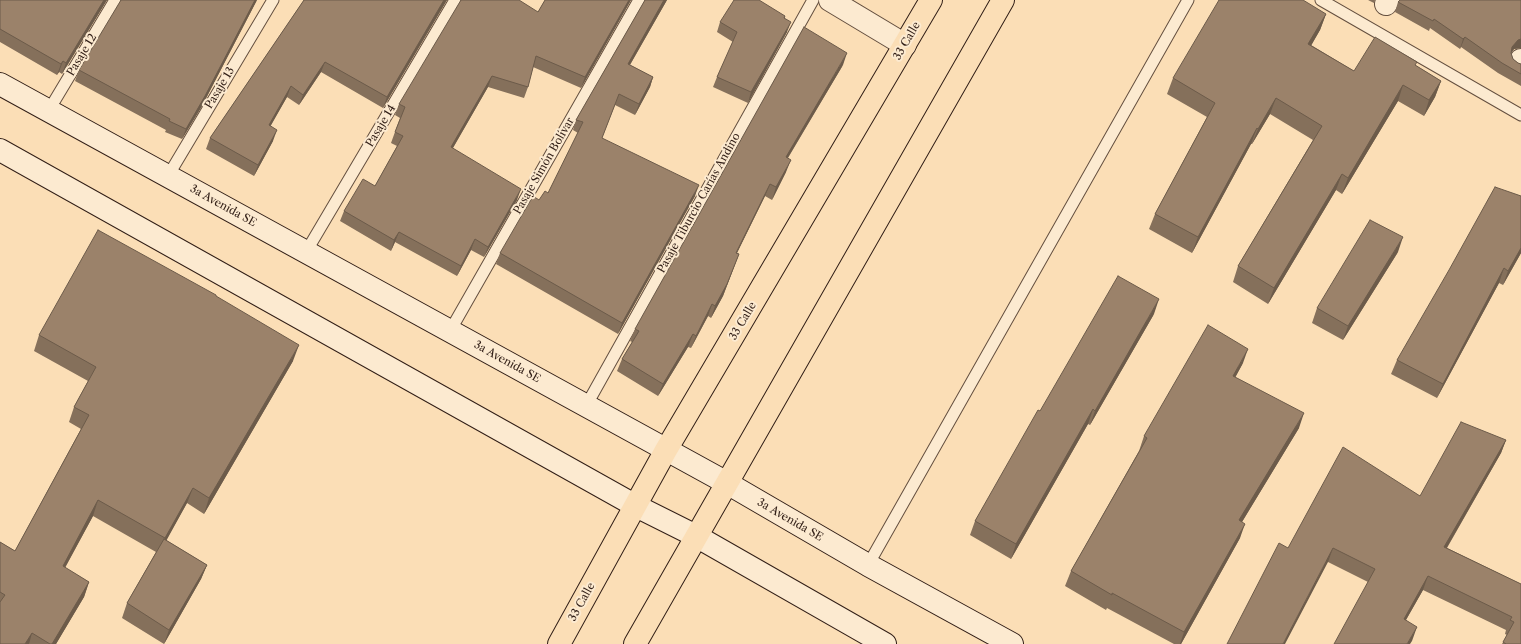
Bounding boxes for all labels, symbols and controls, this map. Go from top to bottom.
street label: 33 Calle [891,20,923,62]
street label: Pasaje 12 [64,32,100,78]
street label: Pasaje 13 [202,65,238,111]
street label: Pasaje 14 [363,103,399,149]
street label: Pasaje Simón Bolívar [511,115,577,217]
street label: Pasaje Tiburcio Carías Andino [655,131,743,275]
street label: 3a Avenida SE [187,182,259,230]
street label: 33 Calle [727,300,759,342]
street label: 3a Avenida SE [471,338,543,386]
street label: 3a Avenida SE [755,496,825,544]
street label: 33 Calle [566,580,598,624]

